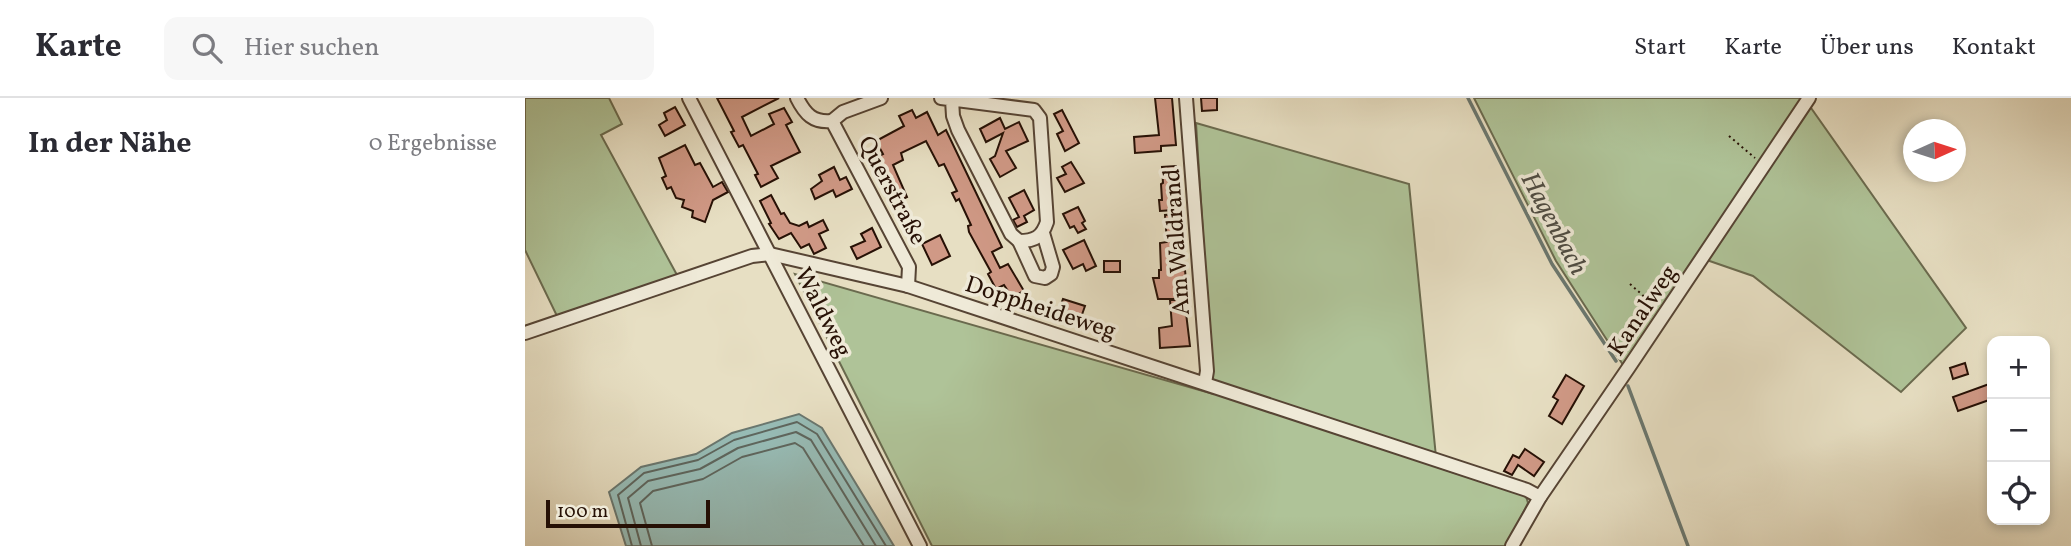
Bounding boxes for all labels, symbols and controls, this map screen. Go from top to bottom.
search box [164,17,654,80]
text: Karte [35,25,122,71]
icon: search [188,29,226,67]
text: Hier suchen [244,30,380,66]
text: Start [1634,31,1686,65]
text: Karte [1724,31,1782,65]
text: Über uns [1820,31,1914,65]
text: Kontakt [1952,31,2036,65]
north arrow [1903,119,1966,182]
text: In der Nähe [28,123,192,165]
text: 0 Ergebnisse [369,128,497,160]
street label: Querstraße [848,130,934,251]
water label: Hagenbach [1511,166,1595,282]
street label: Am Waldrand [1156,167,1200,316]
street label: Kanalweg [1601,259,1687,364]
street label: Waldweg [785,262,859,364]
street label: Doppheideweg [960,268,1120,349]
map controls [1987,336,2050,525]
button: + [1987,336,2050,399]
button: − [1987,399,2050,462]
button: locate [1987,462,2050,525]
scale bar [546,497,711,529]
text: 100 m [557,499,608,525]

